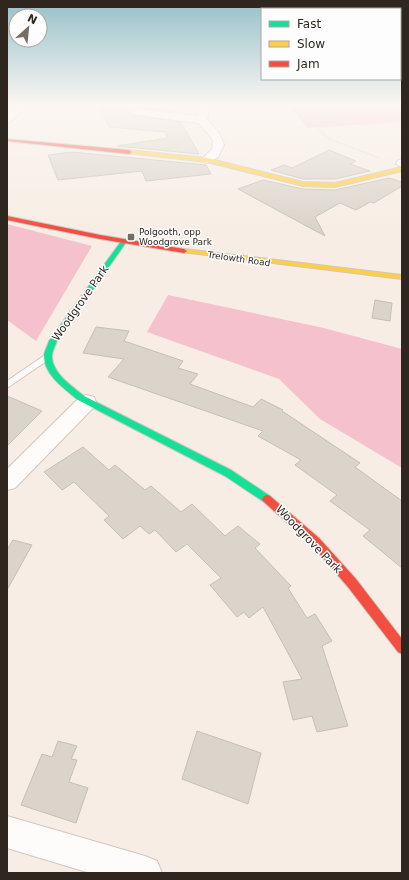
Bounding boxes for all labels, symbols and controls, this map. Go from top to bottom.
north arrow [8,8,48,48]
legend [261,8,401,80]
text: N [25,12,39,27]
text: Fast [297,17,321,31]
text: Slow [297,37,325,51]
text: Jam [296,57,320,71]
place label: Polgooth, opp Woodgrove Park [139,227,213,247]
marker: Polgooth, opp Woodgrove Park [126,232,136,242]
street label: Trelowth Road [206,250,271,268]
street label: Woodgrove Park [49,263,112,344]
street label: Woodgrove Park [273,503,345,576]

